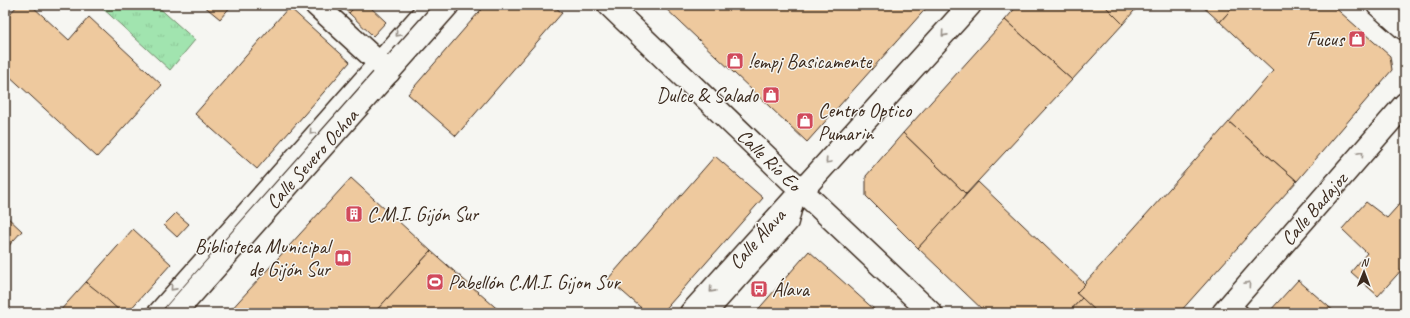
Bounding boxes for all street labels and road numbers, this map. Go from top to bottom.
street label: Calle Severo Ochoa [260,103,364,214]
street label: Calle Río Eo [732,123,808,198]
street label: Calle Badajoz [1275,166,1354,251]
street label: Calle Álava [723,202,792,275]

